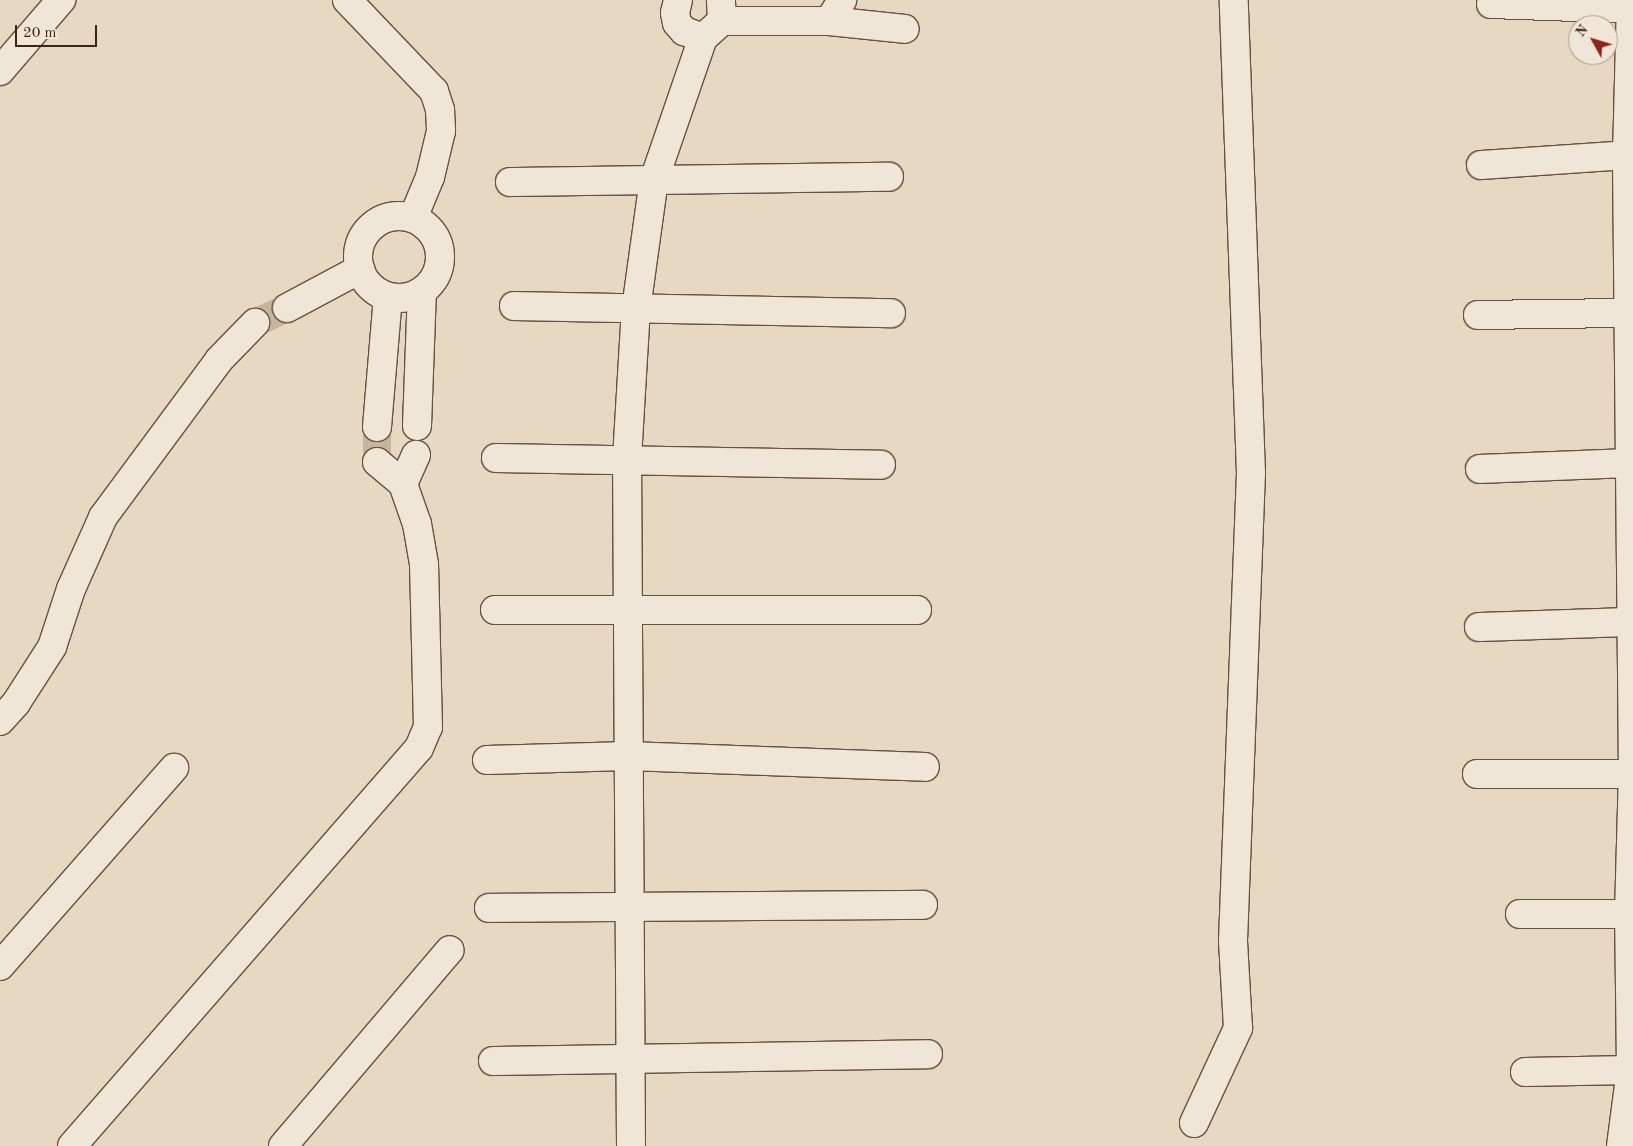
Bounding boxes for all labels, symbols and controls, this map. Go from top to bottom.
scale bar [18,15,100,47]
north arrow [1568,15,1618,65]
text: N [1573,23,1591,40]
text: 20 m [23,26,57,41]

